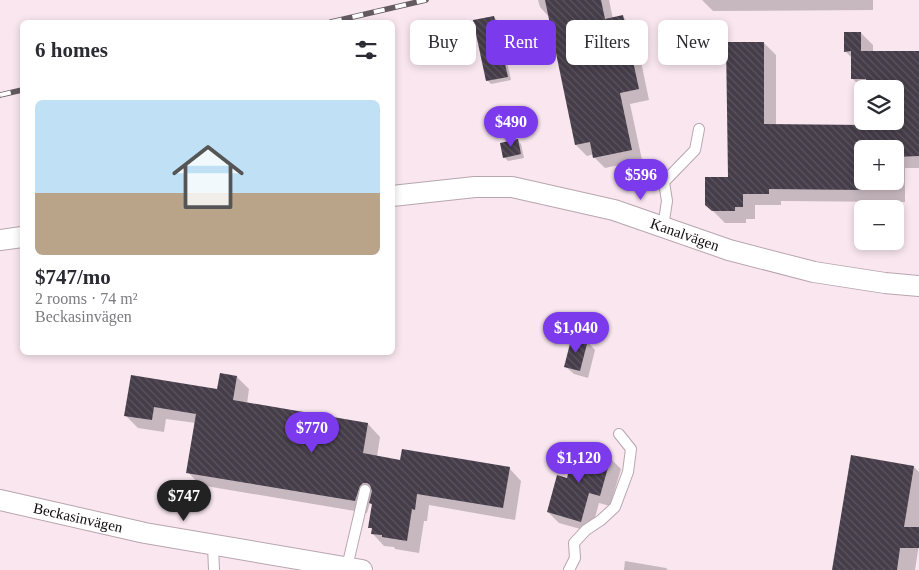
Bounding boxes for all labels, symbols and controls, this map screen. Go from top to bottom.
chip: Buy [410,20,476,65]
chip: Rent [486,20,556,65]
chip: Filters [566,20,648,65]
chip: New [658,20,728,65]
icon: filters [352,36,380,64]
text: 6 homes [35,38,108,62]
map controls [854,80,904,250]
button: layers [854,80,904,130]
pin: $490 [481,106,541,148]
text: $490 [495,113,527,130]
icon: home [163,132,253,222]
button: + [854,140,904,190]
pin: $596 [611,158,671,201]
text: $596 [625,166,657,183]
button: − [854,200,904,250]
street label: Kanalvägen [648,215,722,254]
text: $747/mo [35,265,111,289]
text: 2 rooms · 74 m² [35,290,138,307]
text: Beckasinvägen [35,308,132,325]
pin: $1,040 [535,312,617,354]
text: $1,040 [554,319,598,336]
pin: $770 [282,412,342,454]
text: $770 [296,419,328,436]
pin: $1,120 [538,442,620,484]
text: $1,120 [557,449,601,466]
pin: $747 [154,480,214,522]
text: $747 [168,487,200,504]
street label: Beckasinvägen [32,500,125,536]

